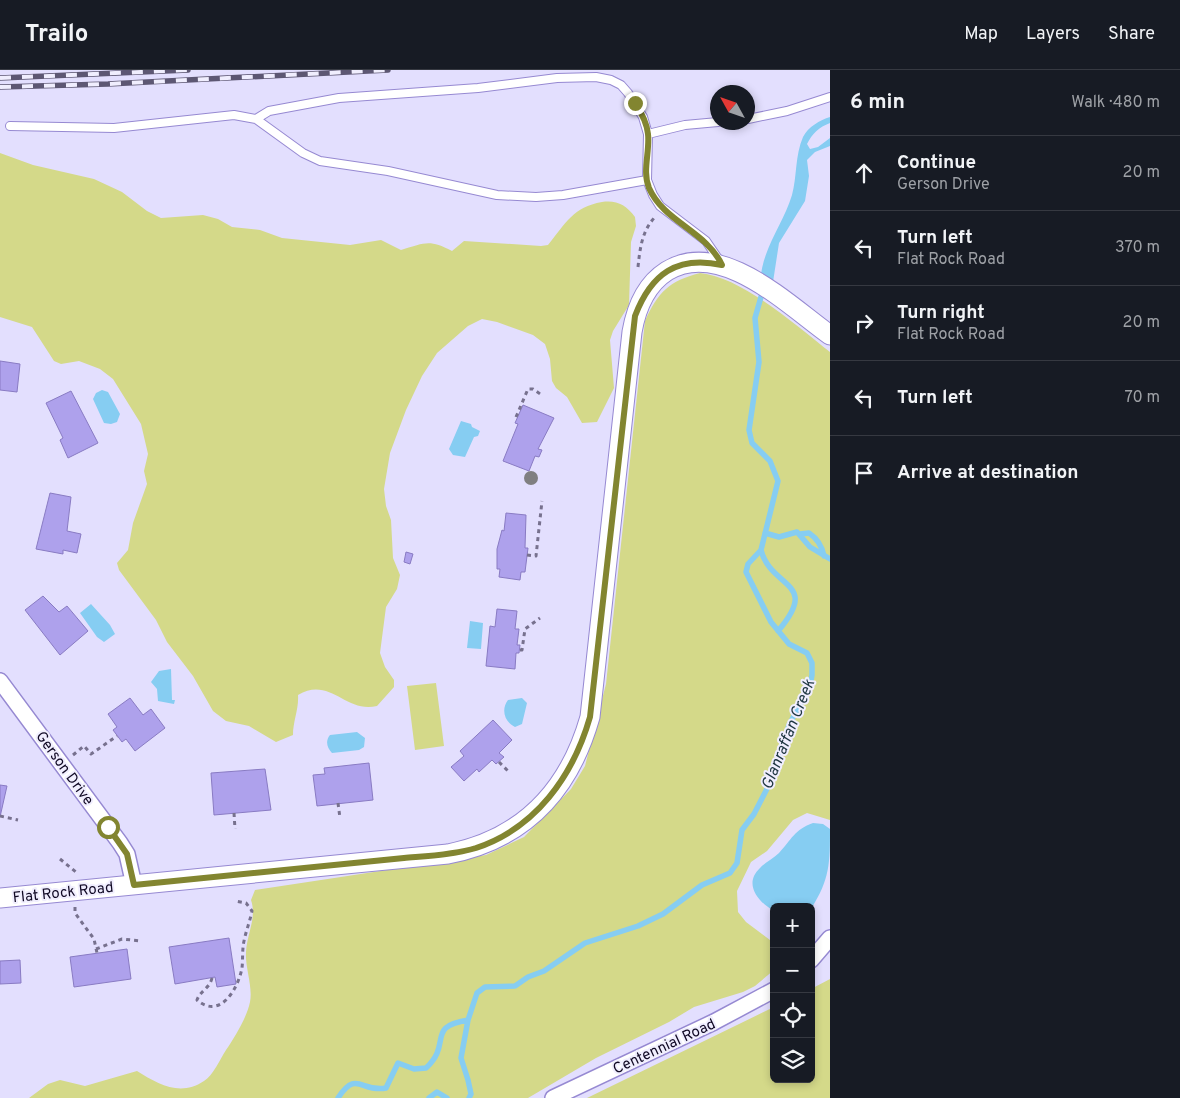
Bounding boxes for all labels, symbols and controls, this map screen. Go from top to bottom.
text: Trailo [25,20,88,50]
text: Map [964,23,998,46]
text: Layers [1026,23,1080,46]
text: Share [1108,23,1155,46]
north arrow [710,85,755,130]
text: 6 min [850,89,905,116]
route end [624,92,647,115]
text: Walk · 480 m [1071,93,1160,113]
text: Continue [897,151,976,175]
icon: ahead [850,159,878,187]
text: 20 m [1123,163,1160,183]
text: Gerson Drive [897,175,990,195]
text: Turn left [897,226,973,250]
icon: left [850,234,878,262]
text: 370 m [1115,238,1160,258]
text: Flat Rock Road [897,250,1005,270]
text: Turn right [897,301,985,325]
icon: right [850,309,878,337]
text: 20 m [1123,313,1160,333]
text: Flat Rock Road [897,325,1005,345]
icon: left [850,384,878,412]
text: Turn left [897,386,973,410]
text: 70 m [1125,388,1160,408]
icon: arrive [850,459,878,487]
text: Arrive at destination [897,461,1078,485]
water label: Glanraffan Creek [758,676,820,793]
street label: Gerson Drive [31,728,97,810]
route start [97,816,120,839]
street label: Flat Rock Road [12,879,114,908]
map controls [770,903,815,1083]
button: + [770,903,815,948]
button: − [770,948,815,993]
button: locate [770,993,815,1038]
street label: Centennial Road [610,1015,719,1079]
button: layers [770,1038,815,1083]

